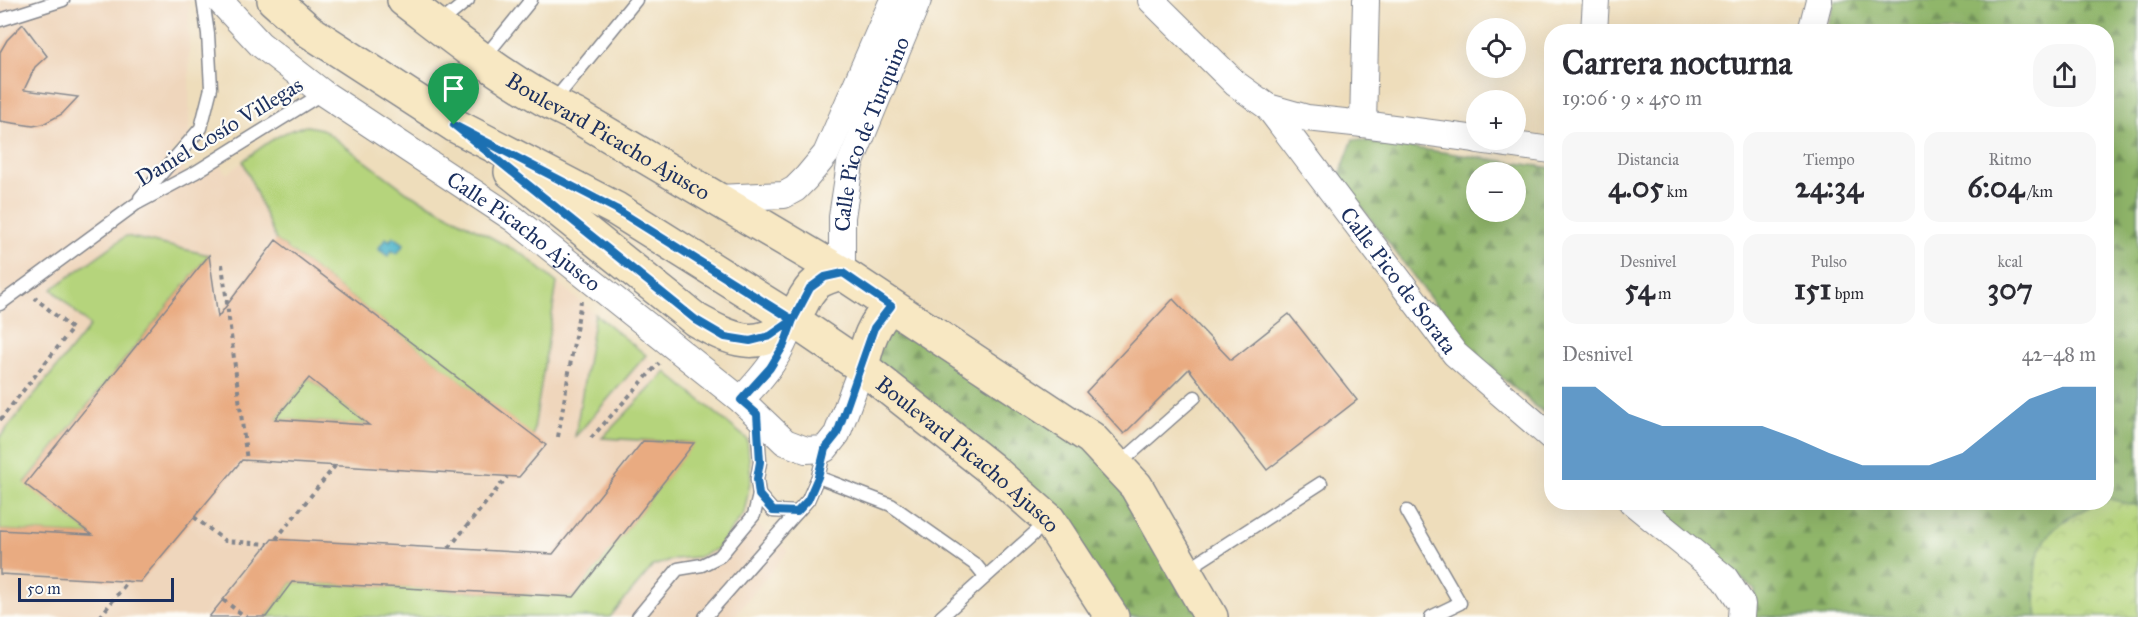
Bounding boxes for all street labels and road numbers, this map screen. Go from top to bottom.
street label: Calle Pico de Turquino [829,33,915,232]
street label: Boulevard Picacho Ajusco [501,67,715,206]
street label: Daniel Cosío Villegas [131,71,308,192]
street label: Calle Picacho Ajusco [442,166,606,297]
street label: Calle Pico de Sorata [1334,202,1463,360]
street label: Boulevard Picacho Ajusco [870,370,1066,537]

